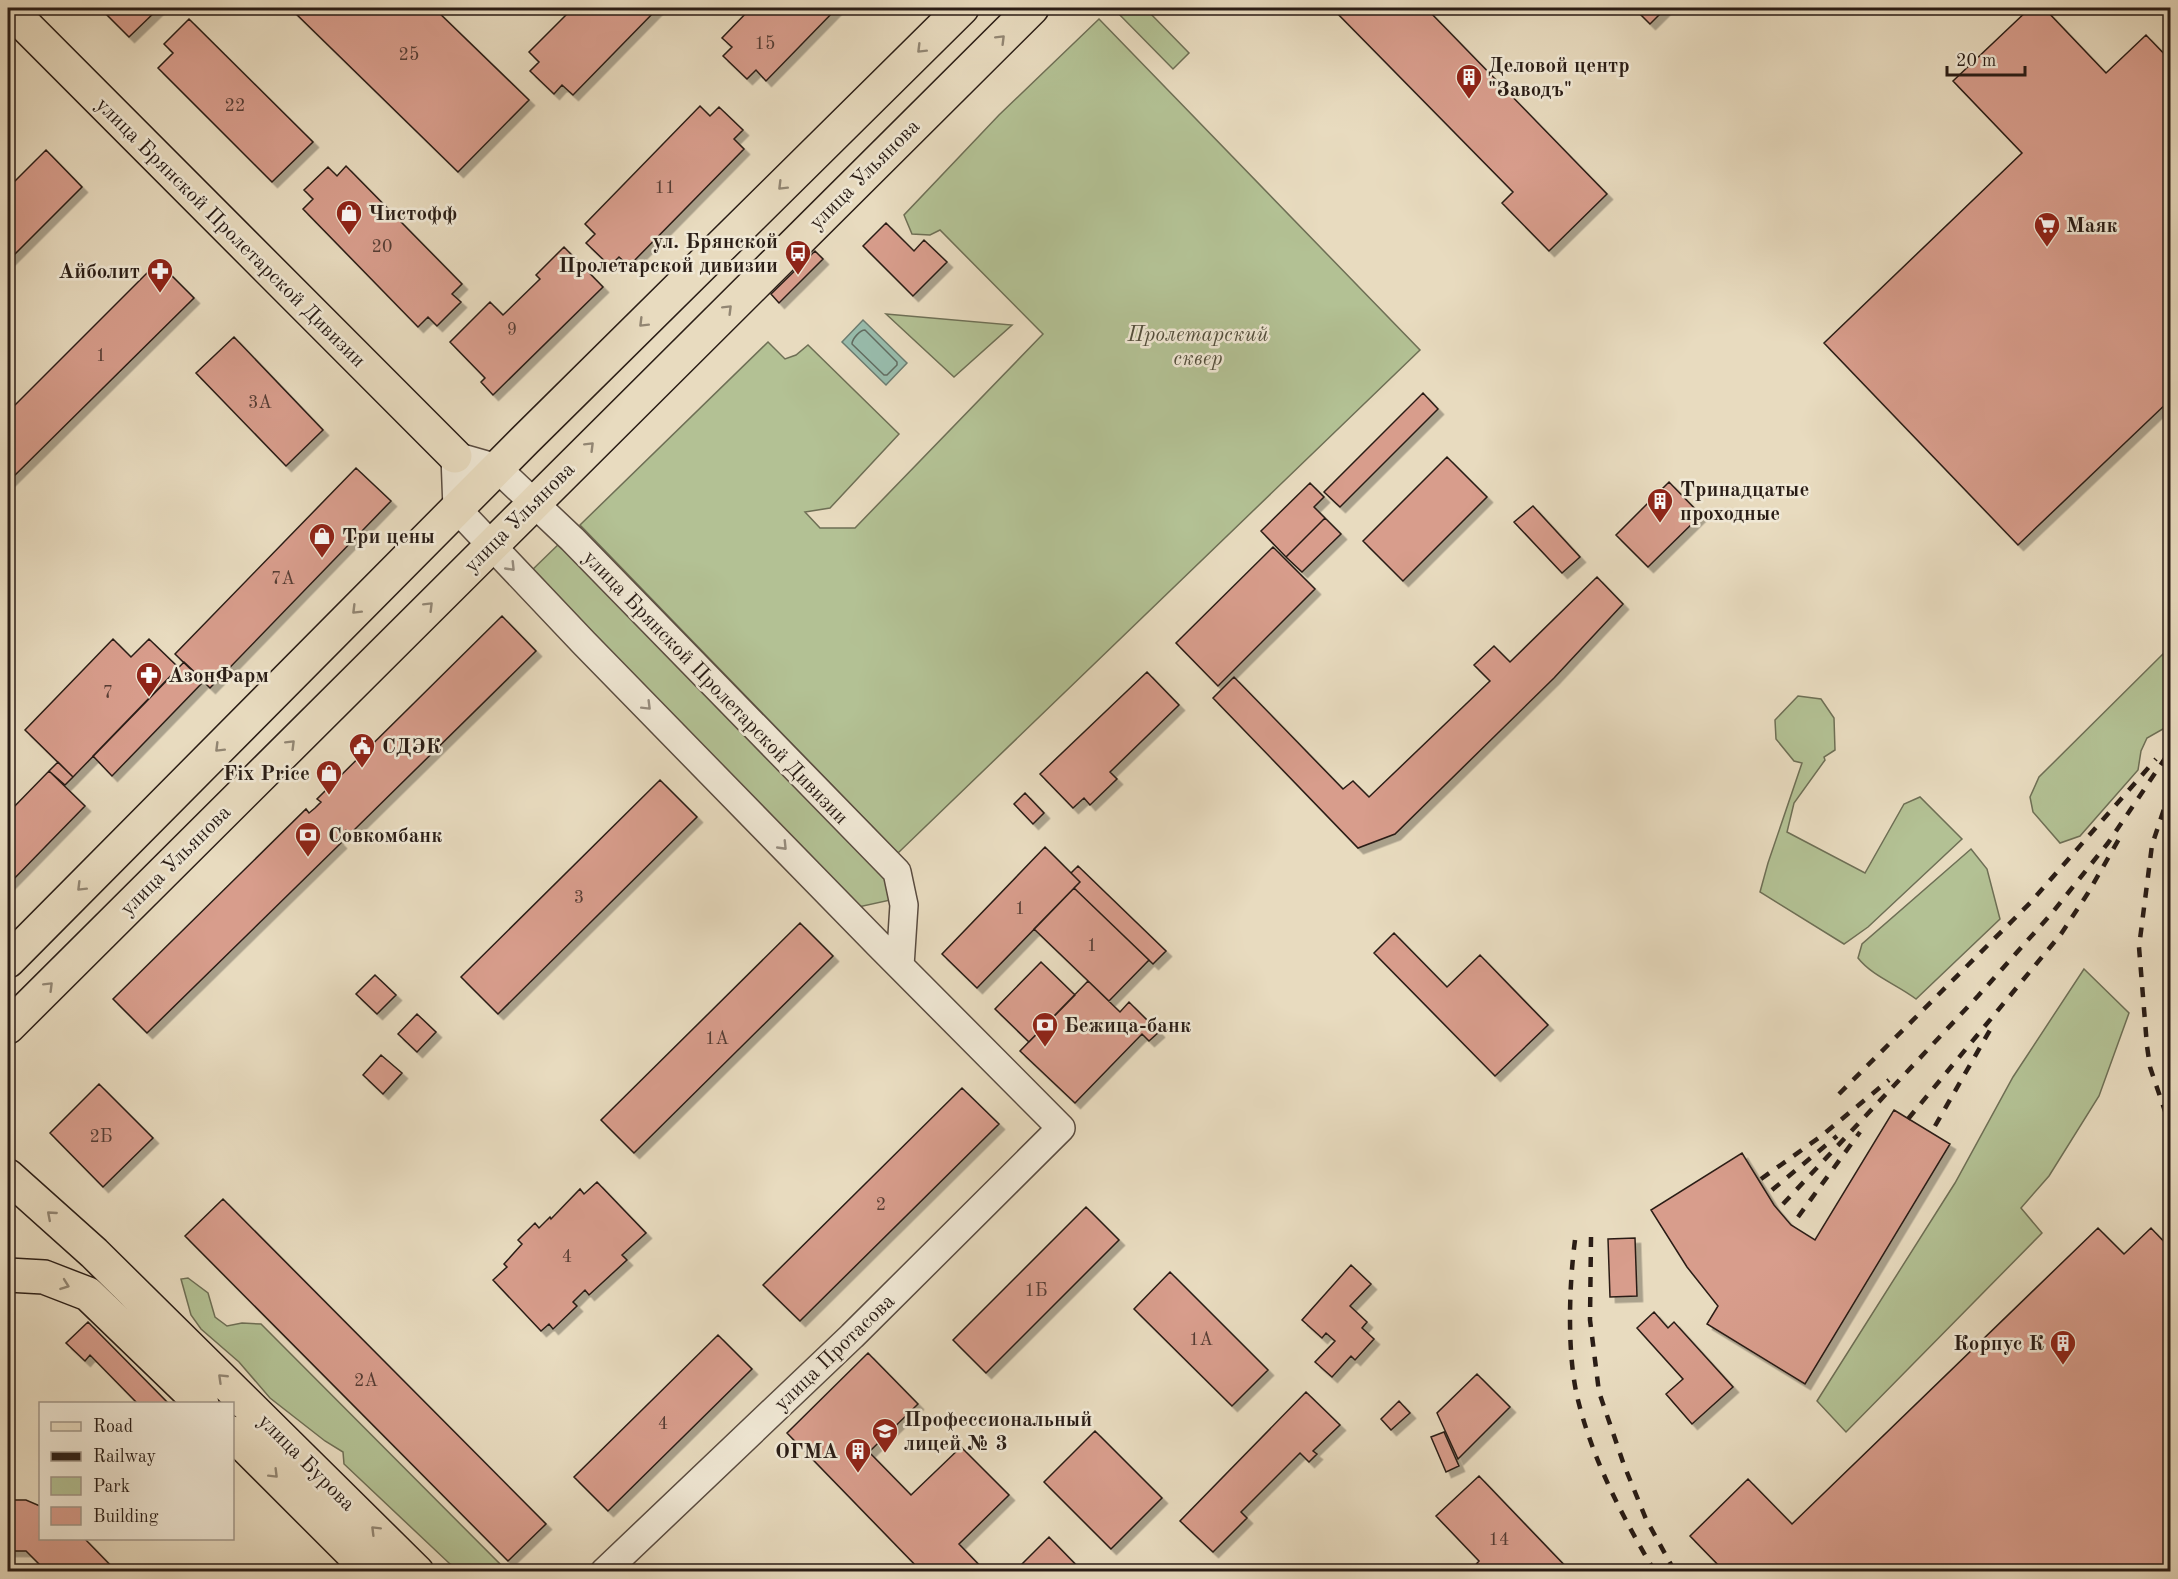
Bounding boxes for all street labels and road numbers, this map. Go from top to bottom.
street label: улица Брянской Пролетарской Дивизии [91,94,369,372]
street label: улица Ульянова [806,116,924,234]
street label: улица Ульянова [461,459,579,577]
street label: улица Брянской Пролетарской Дивизии [578,547,852,829]
street label: улица Ульянова [117,802,235,920]
street label: улица Протасова [771,1291,899,1415]
street label: улица Бурова [253,1411,358,1516]

